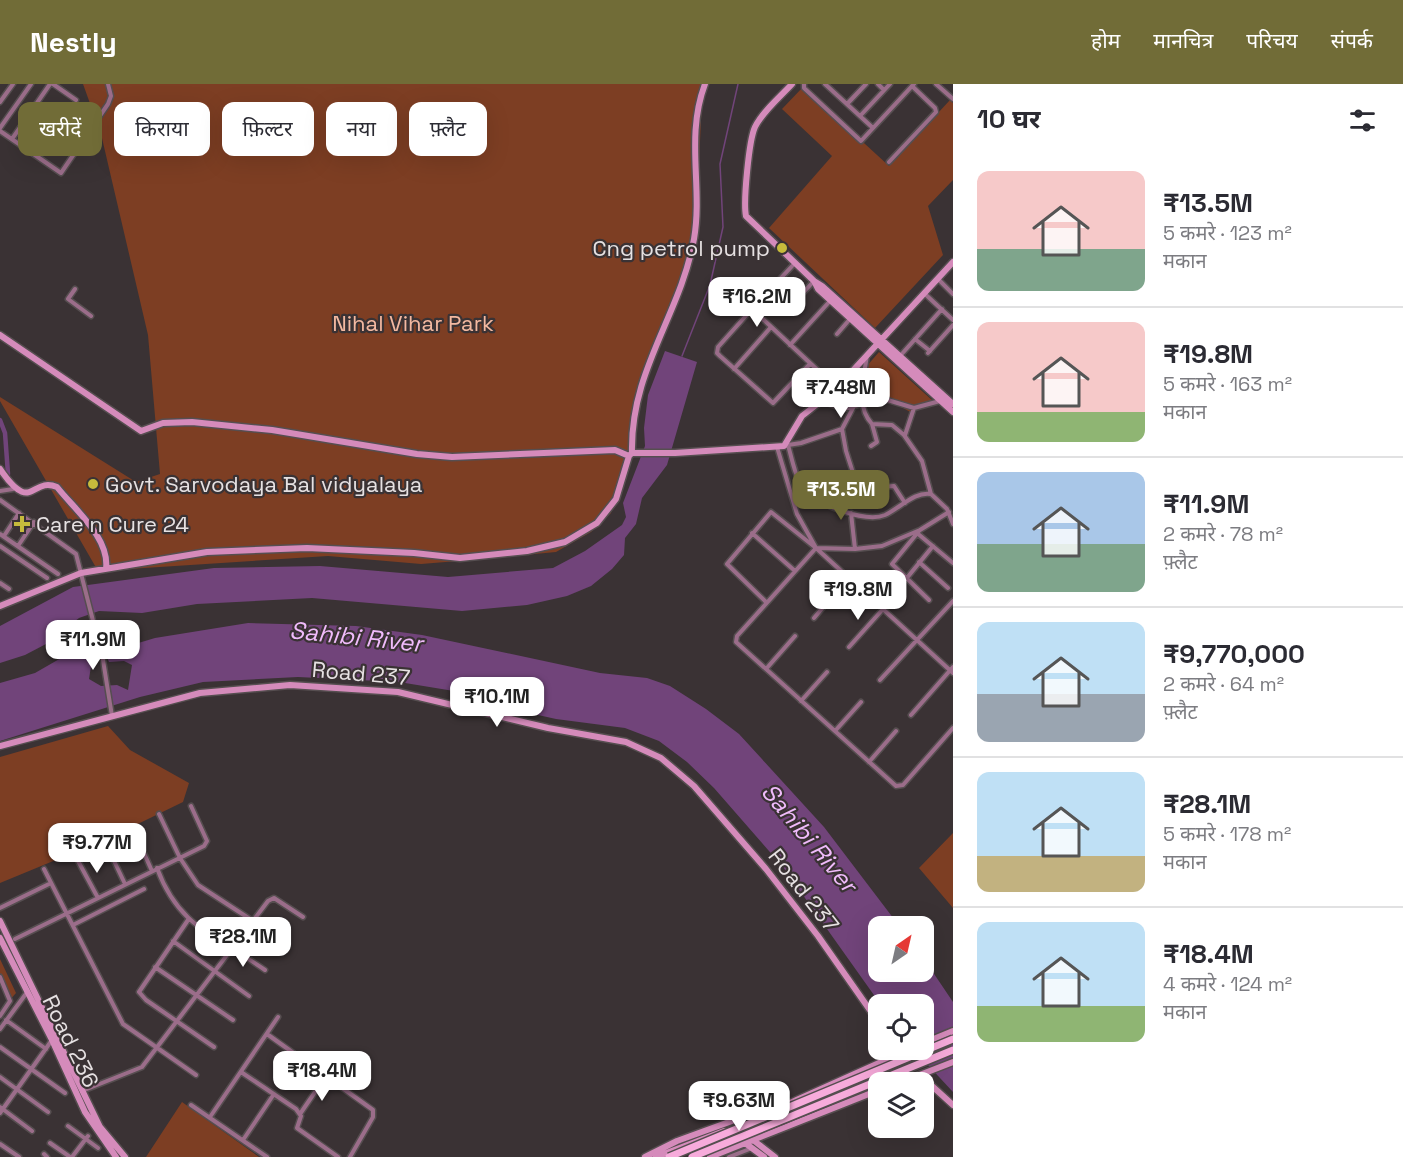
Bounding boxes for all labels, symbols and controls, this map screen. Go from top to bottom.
text: Nestly [30,24,117,60]
text: होम [1091,27,1120,54]
text: मानचित्र [1153,27,1213,54]
text: परिचय [1246,27,1298,54]
text: संपर्क [1331,27,1373,54]
chip: खरीदें [18,102,102,156]
chip: किराया [114,102,210,156]
chip: फ़िल्टर [222,102,314,156]
chip: नया [326,102,397,156]
chip: फ़्लैट [409,102,487,156]
text: 10 घर [977,102,1041,136]
icon: filters [1346,104,1379,137]
text: ₹13.5M [1163,186,1253,220]
icon: home [1025,195,1097,267]
text: 5 कमरे · 123 m² [1163,220,1292,246]
place label: Cng petrol pump [592,234,770,262]
marker: Cng petrol pump [775,241,789,255]
text: मकान [1163,248,1207,274]
pin: ₹16.2M [708,277,806,328]
text: ₹16.2M [722,283,792,309]
park label: Nihal Vihar Park [332,309,494,337]
text: ₹19.8M [1163,337,1253,371]
icon: home [1025,346,1097,418]
pin: ₹7.48M [792,368,890,419]
text: 5 कमरे · 163 m² [1163,371,1292,397]
text: ₹7.48M [806,374,876,400]
text: मकान [1163,399,1207,425]
place label: Govt. Sarvodaya Bal vidyalaya [105,470,423,498]
pin: ₹13.5M [792,470,890,521]
text: ₹13.5M [806,476,876,502]
marker: Govt. Sarvodaya Bal vidyalaya [86,477,100,491]
text: ₹11.9M [1163,487,1249,521]
icon: home [1025,496,1097,568]
place label: Care n Cure 24 [36,510,189,538]
marker: Care n Cure 24 [13,515,31,533]
text: 2 कमरे · 78 m² [1163,521,1283,547]
text: फ़्लैट [1163,549,1198,575]
pin: ₹19.8M [809,570,907,621]
text: ₹19.8M [823,576,893,602]
water label: Sahibi River [288,614,427,659]
pin: ₹11.9M [44,620,142,671]
text: ₹11.9M [60,626,126,652]
text: ₹9,770,000 [1163,637,1305,671]
icon: home [1025,646,1097,718]
street label: Road 237 [311,655,411,691]
text: 2 कमरे · 64 m² [1163,671,1284,697]
pin: ₹10.1M [448,677,546,728]
text: ₹10.1M [464,683,530,709]
text: फ़्लैट [1163,699,1198,725]
water label: Sahibi River [755,777,866,901]
text: ₹28.1M [1163,787,1251,821]
icon: home [1025,796,1097,868]
text: 5 कमरे · 178 m² [1163,821,1291,847]
pin: ₹9.77M [48,823,146,874]
text: ₹9.77M [62,829,132,855]
street label: Road 237 [763,843,845,937]
text: मकान [1163,849,1207,875]
north arrow [868,916,934,982]
map controls [868,916,934,1138]
pin: ₹28.1M [194,917,292,968]
text: ₹28.1M [209,923,277,949]
text: ₹18.4M [1163,937,1254,971]
icon: home [1025,946,1097,1018]
text: 4 कमरे · 124 m² [1163,971,1292,997]
street label: Road 236 [37,990,105,1092]
button: locate [868,994,934,1060]
text: मकान [1163,999,1207,1025]
pin: ₹18.4M [273,1051,371,1102]
text: ₹18.4M [287,1057,357,1083]
button: layers [868,1072,934,1138]
pin: ₹9.63M [690,1081,788,1132]
text: ₹9.63M [703,1087,775,1113]

